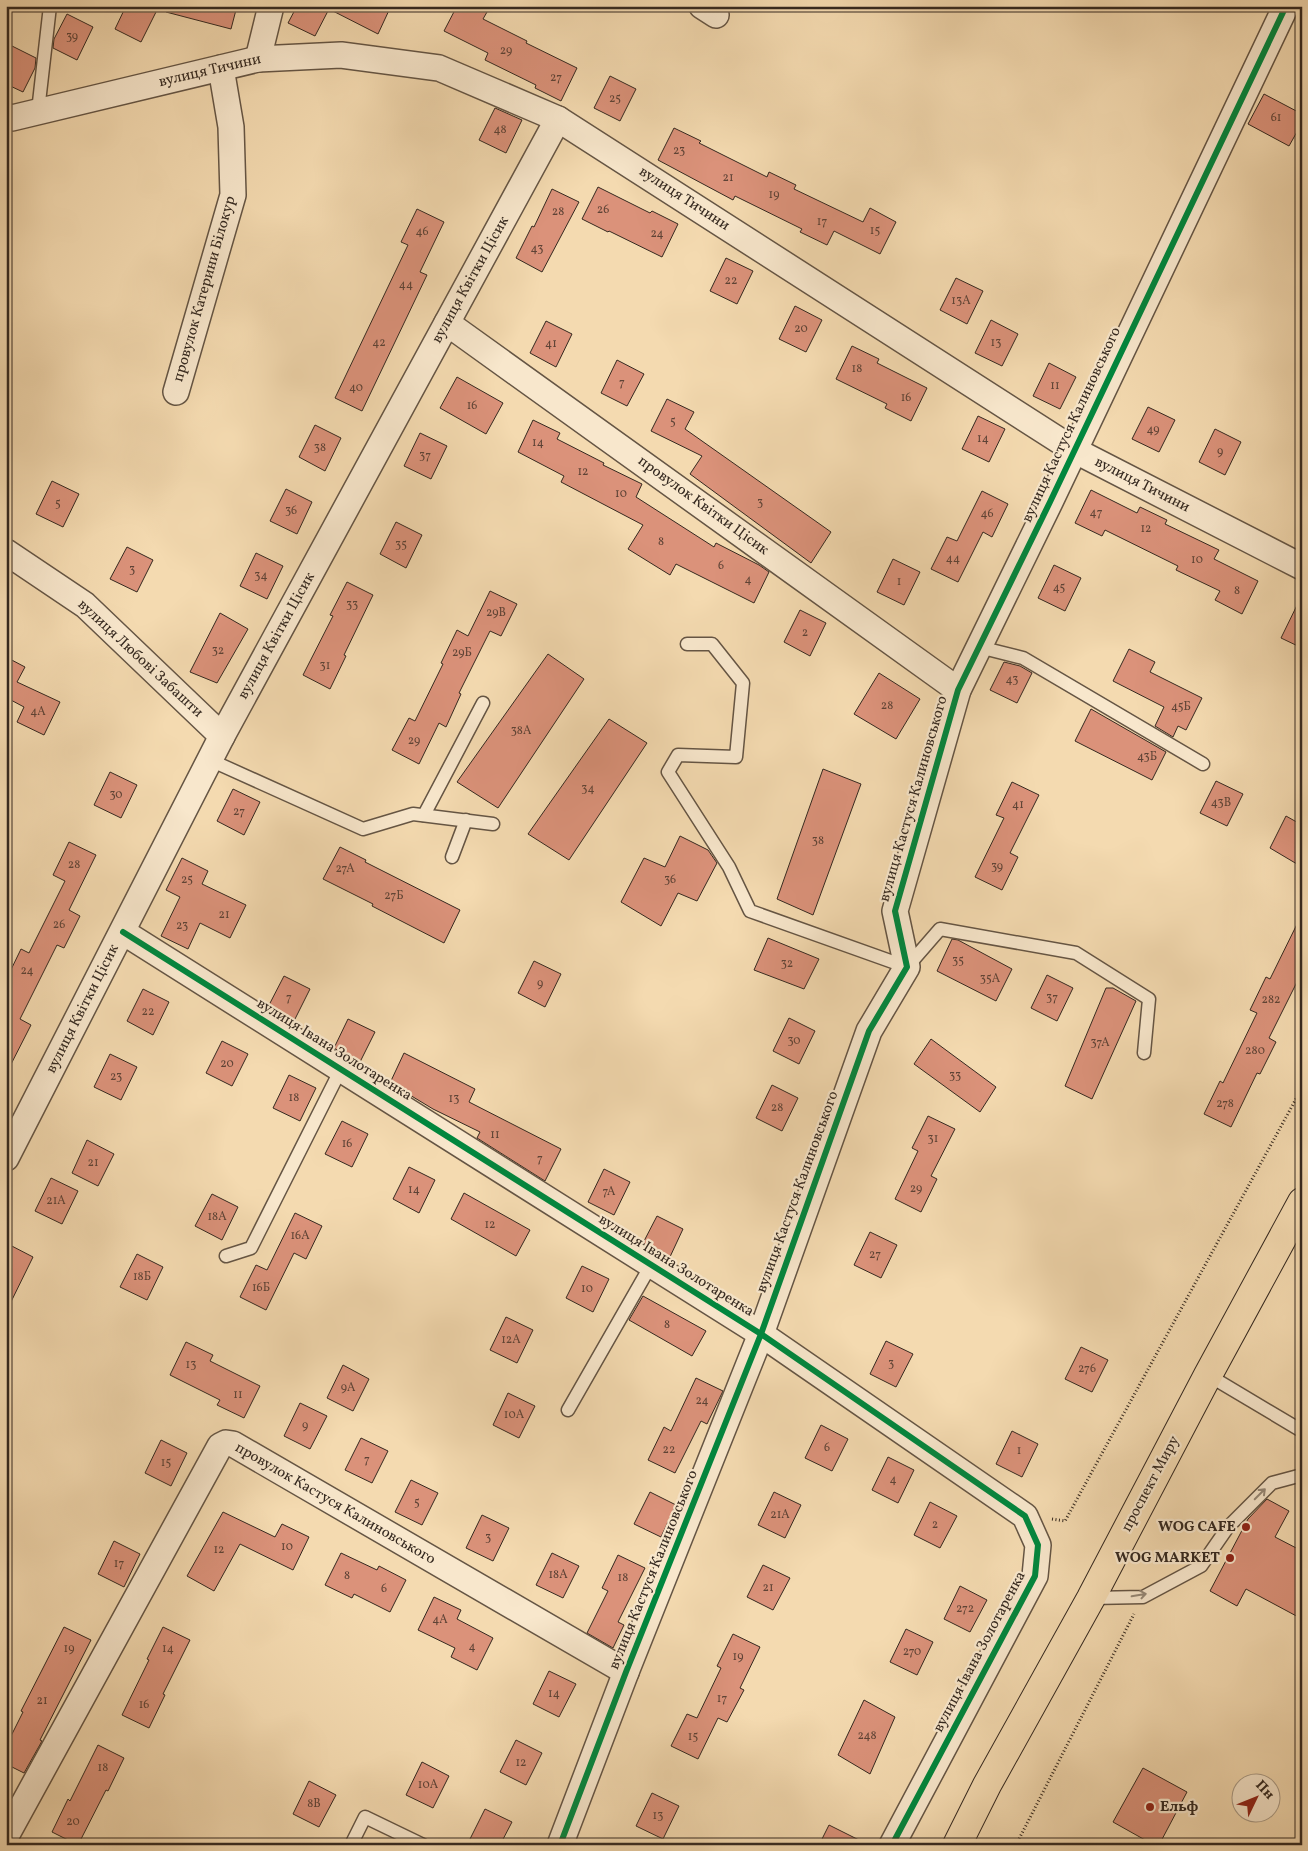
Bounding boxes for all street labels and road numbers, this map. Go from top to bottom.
street label: вулиця Тичини [157,49,263,93]
street label: вулиця Тичини [634,162,734,236]
street label: провулок Катерини Білокур [168,194,242,384]
street label: вулиця Квітки Цісик [427,213,515,347]
street label: вулиця Кастуся Калиновського [1017,324,1127,526]
street label: провулок Квітки Цісик [633,451,773,561]
street label: вулиця Тичини [1091,452,1193,518]
street label: вулиця Квітки Цісик [233,569,321,703]
street label: вулиця Любові Забашти [72,595,208,723]
street label: вулиця Кастуся Калиновського [875,694,953,904]
street label: вулиця Квітки Цісик [41,941,125,1077]
street label: вулиця Івана Золотаренка [252,994,416,1106]
street label: вулиця Кастуся Калиновського [752,1088,844,1296]
street label: вулиця Івана Золотаренка [594,1210,758,1322]
street label: проспект Миру [1117,1432,1185,1536]
street label: провулок Кастуся Калиновського [231,1438,439,1570]
street label: вулиця Кастуся Калиновського [604,1467,704,1673]
street label: вулиця Івана Золотаренка [929,1568,1031,1736]

